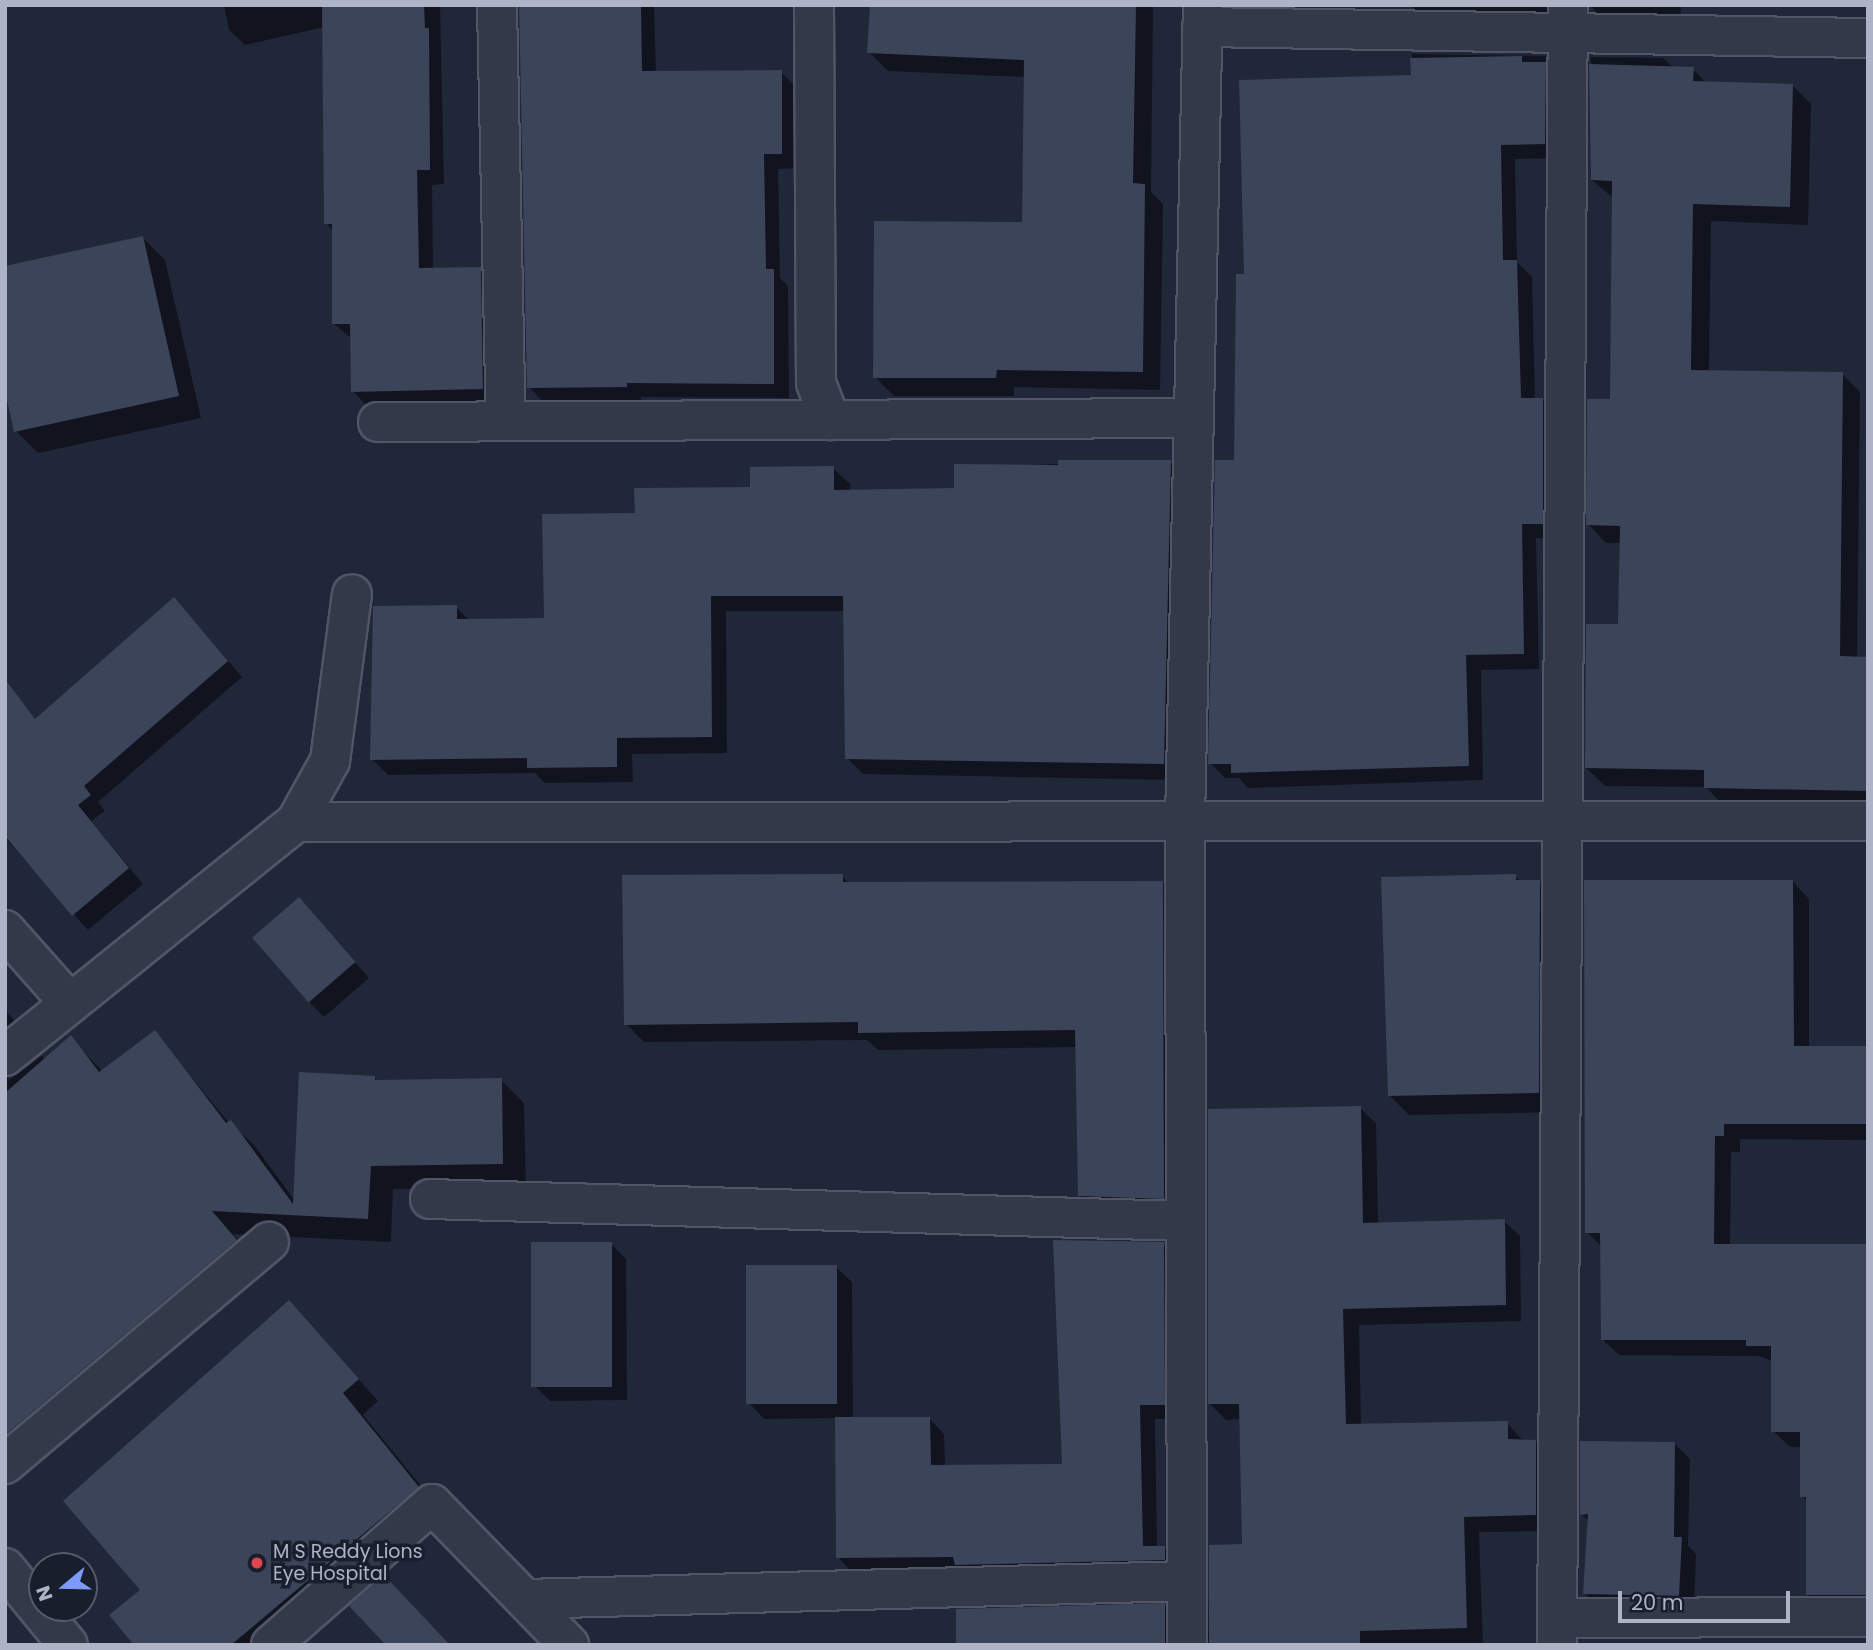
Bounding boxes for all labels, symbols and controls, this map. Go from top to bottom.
place label: M S Reddy Lions Eye Hospital [273,1541,423,1585]
north arrow [28,1552,98,1622]
marker: M S Reddy Lions Eye Hospital [247,1553,267,1573]
scale bar [1621,1576,1792,1620]
text: N [29,1582,60,1605]
text: 20 m [1631,1588,1684,1617]

